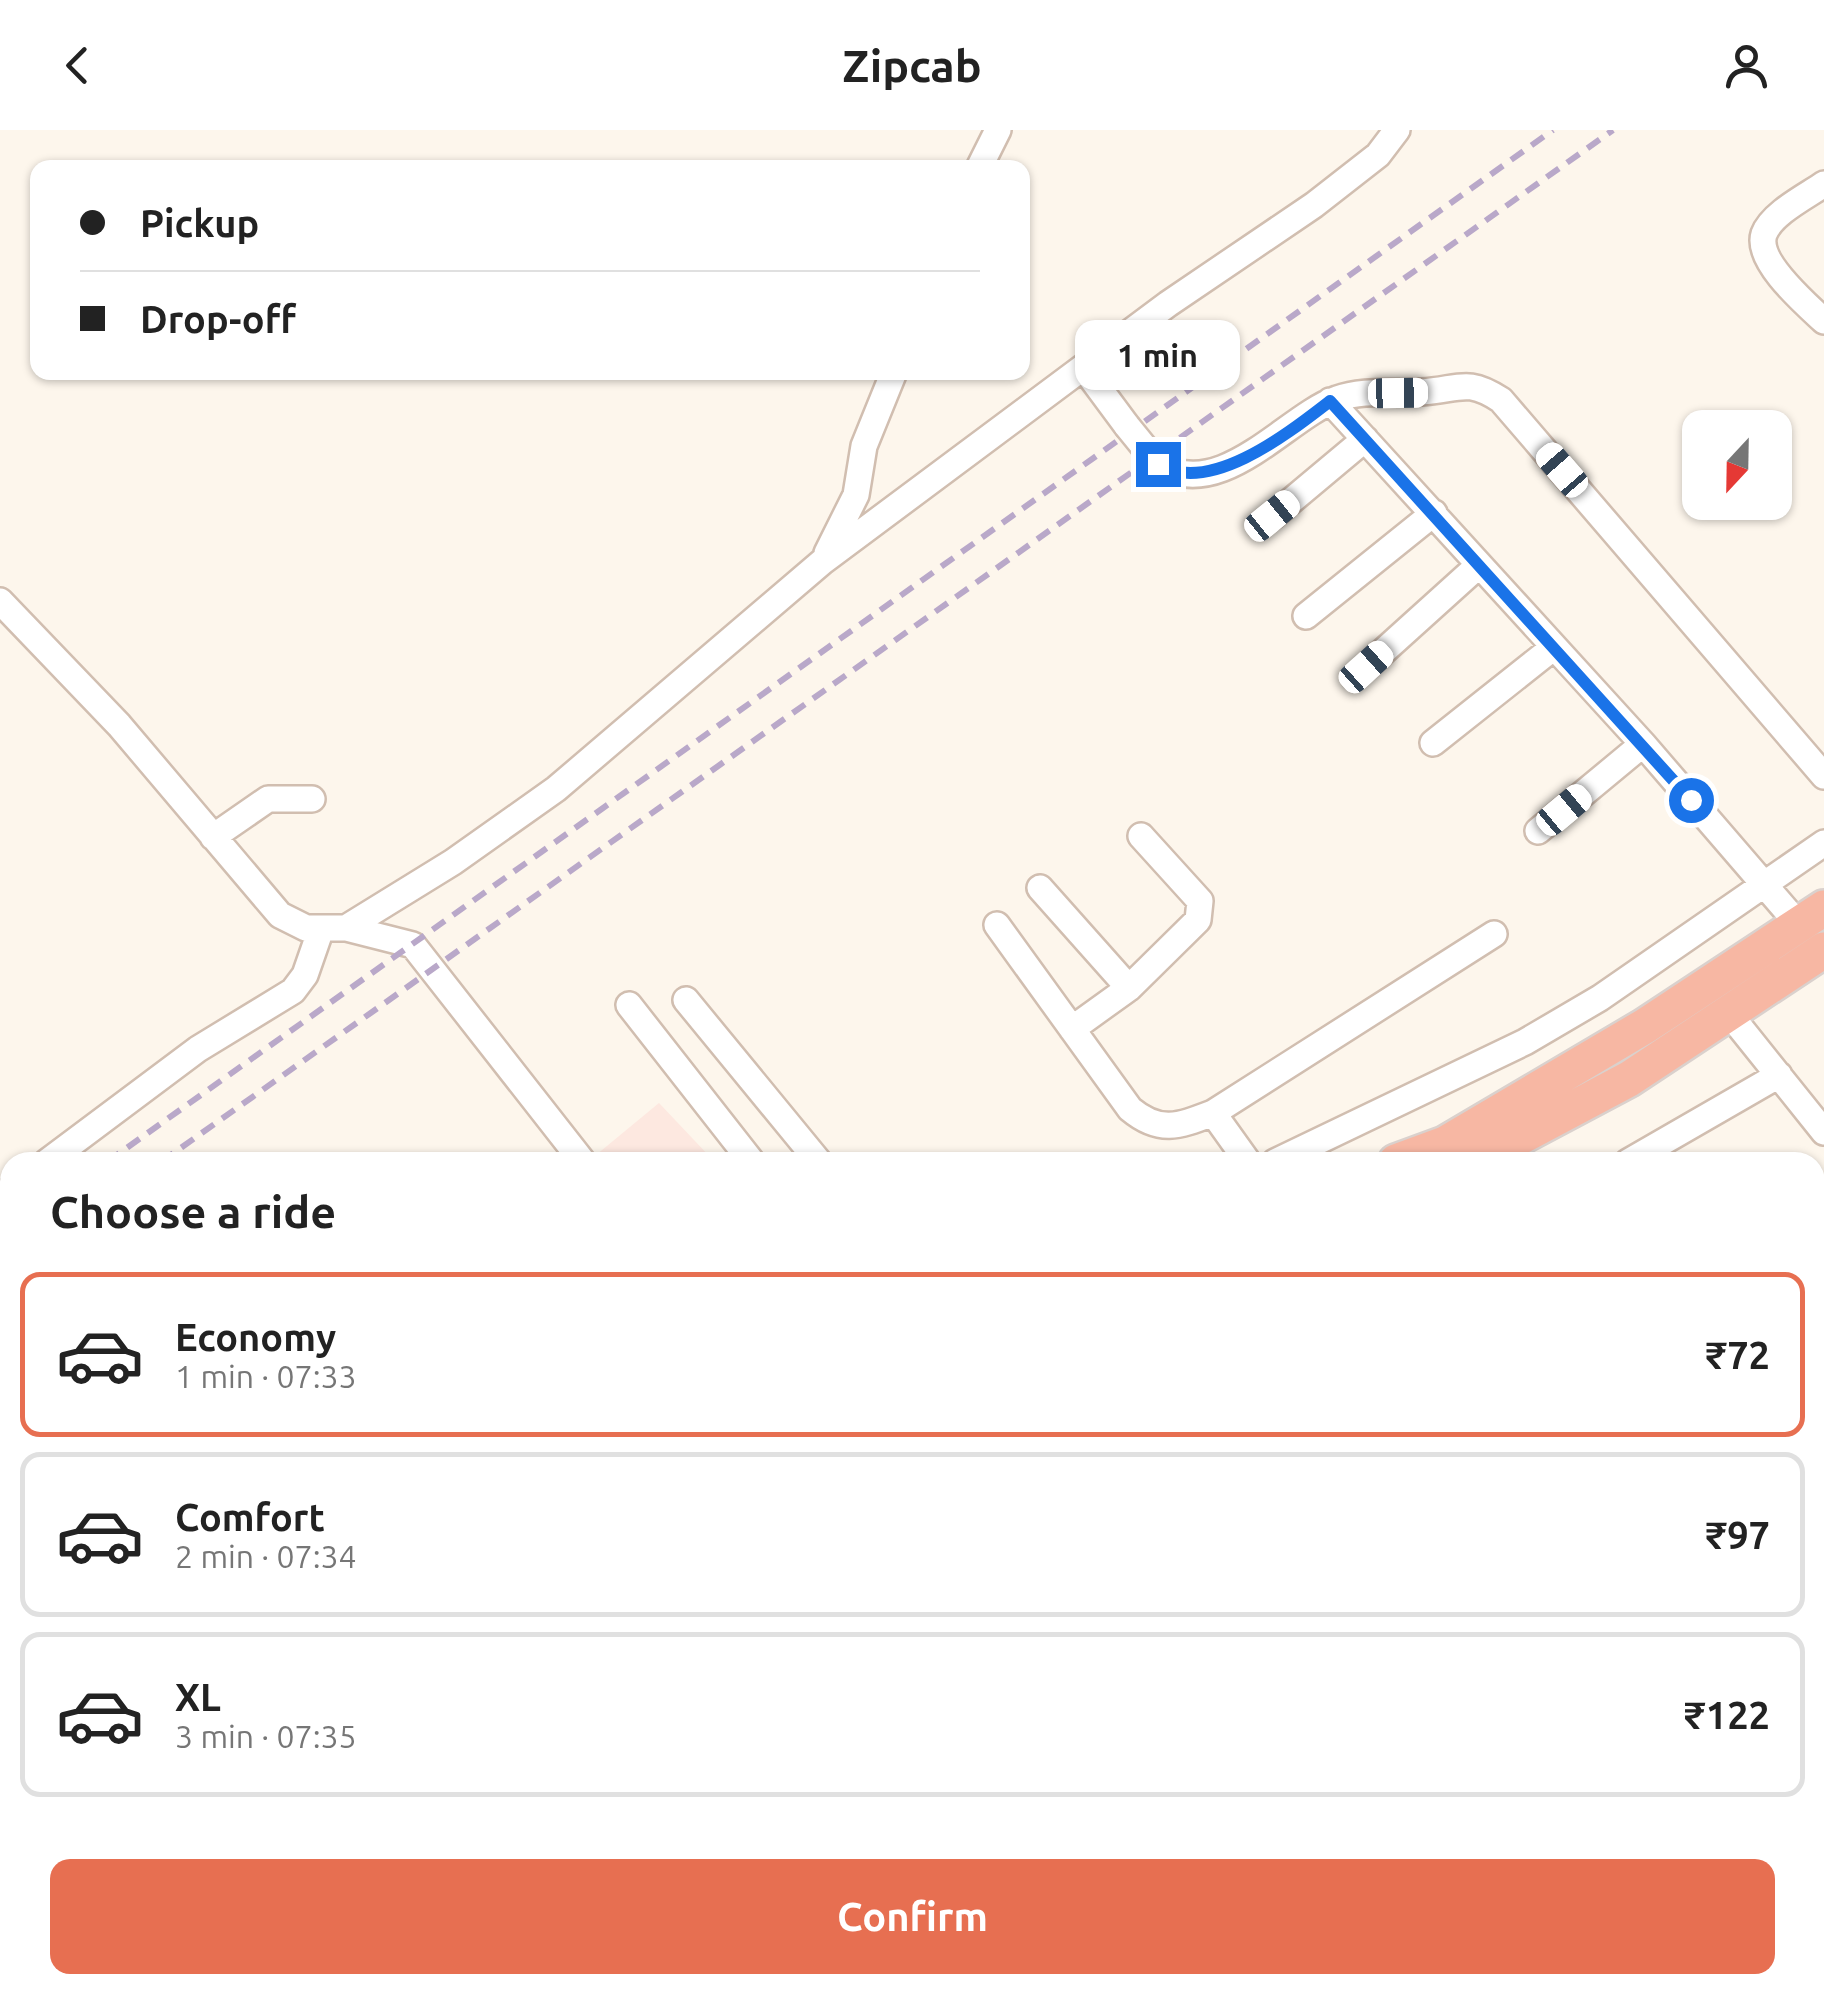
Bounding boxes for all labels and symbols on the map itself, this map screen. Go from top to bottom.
callout: 1 min [1076,319,1240,389]
car [1368,377,1428,409]
north arrow [1682,410,1792,520]
car [1531,438,1593,502]
route end [1136,442,1181,487]
car [1239,485,1305,547]
car [1334,636,1398,698]
route start [1669,778,1714,823]
car [1531,779,1597,841]

